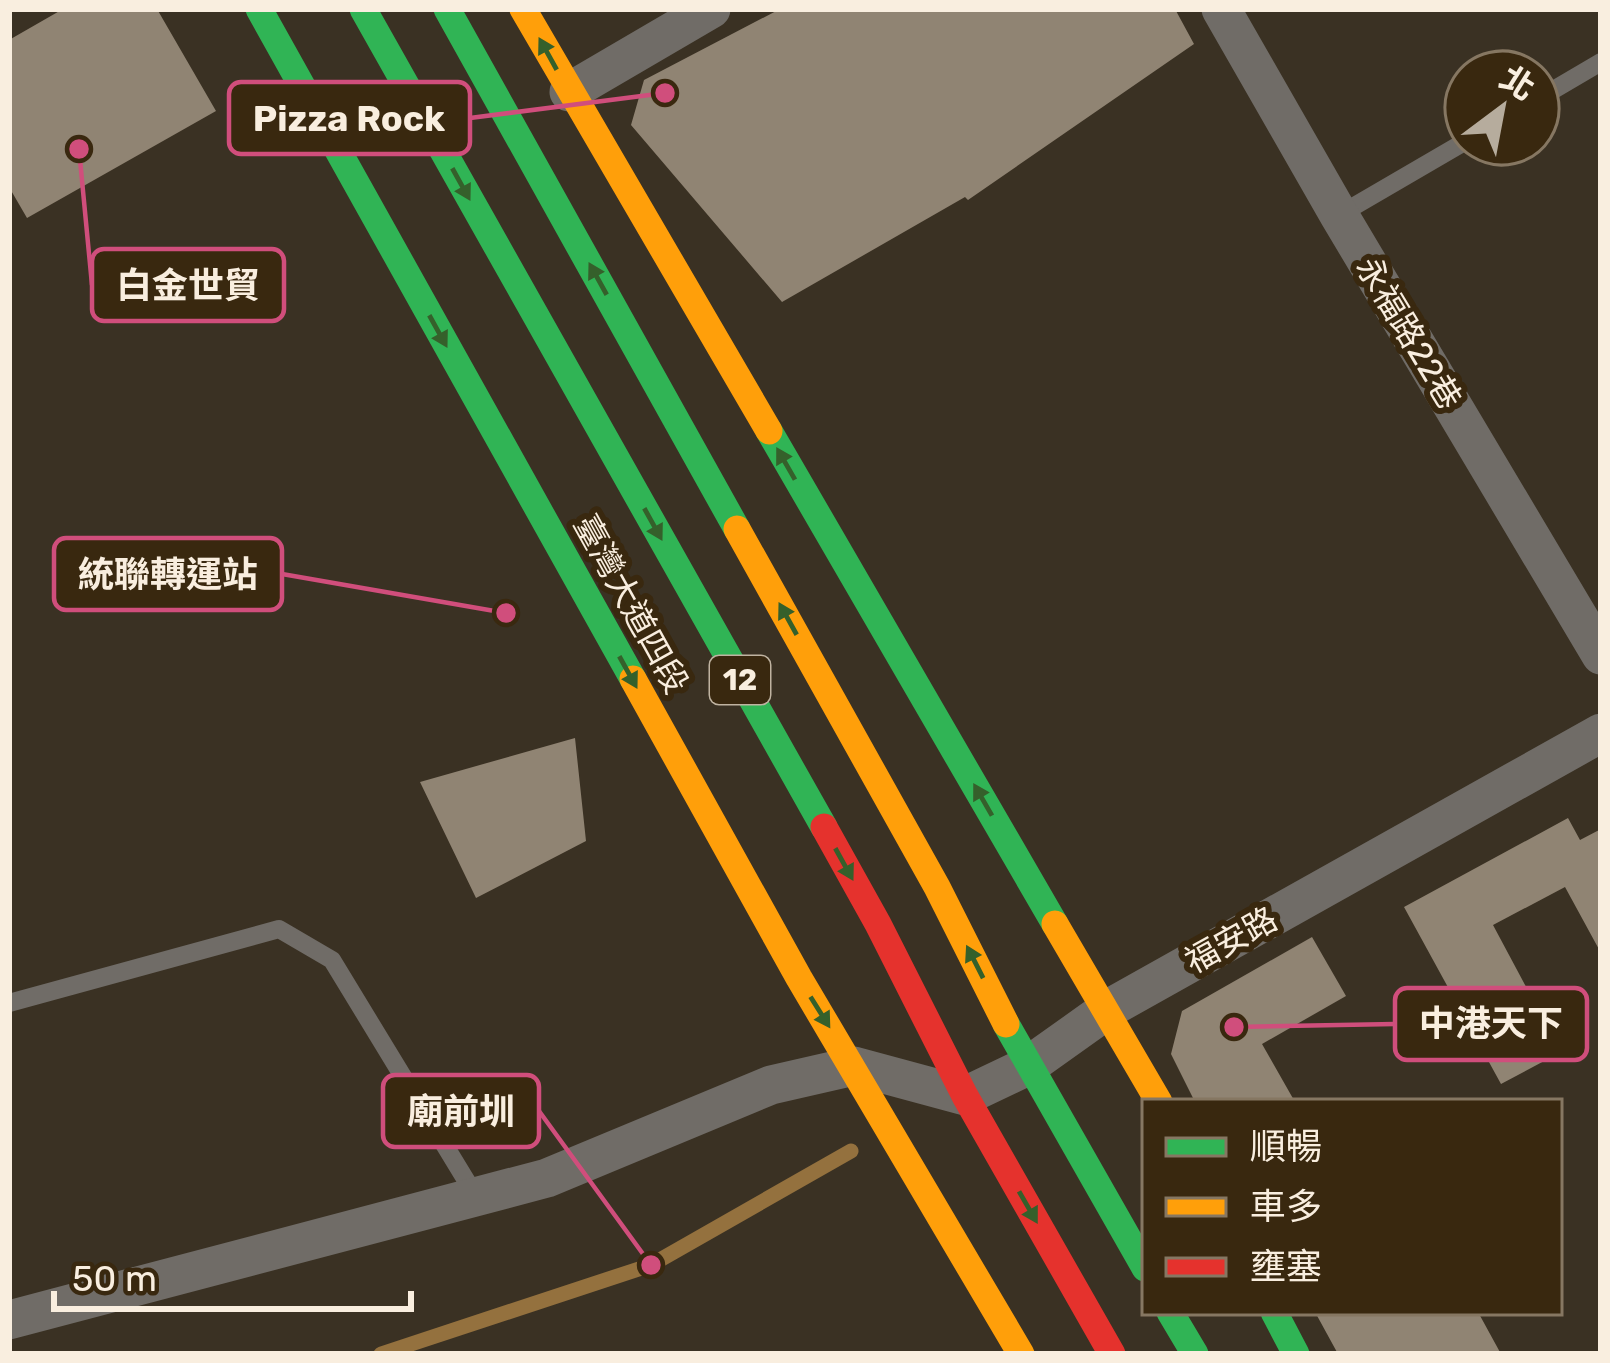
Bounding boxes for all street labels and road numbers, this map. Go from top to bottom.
street label: 永福路22巷 [1348,250,1470,416]
street label: 臺灣大道四段 [566,508,696,700]
road number: 12 [710,656,770,704]
street label: 福安路 [1178,899,1284,981]

